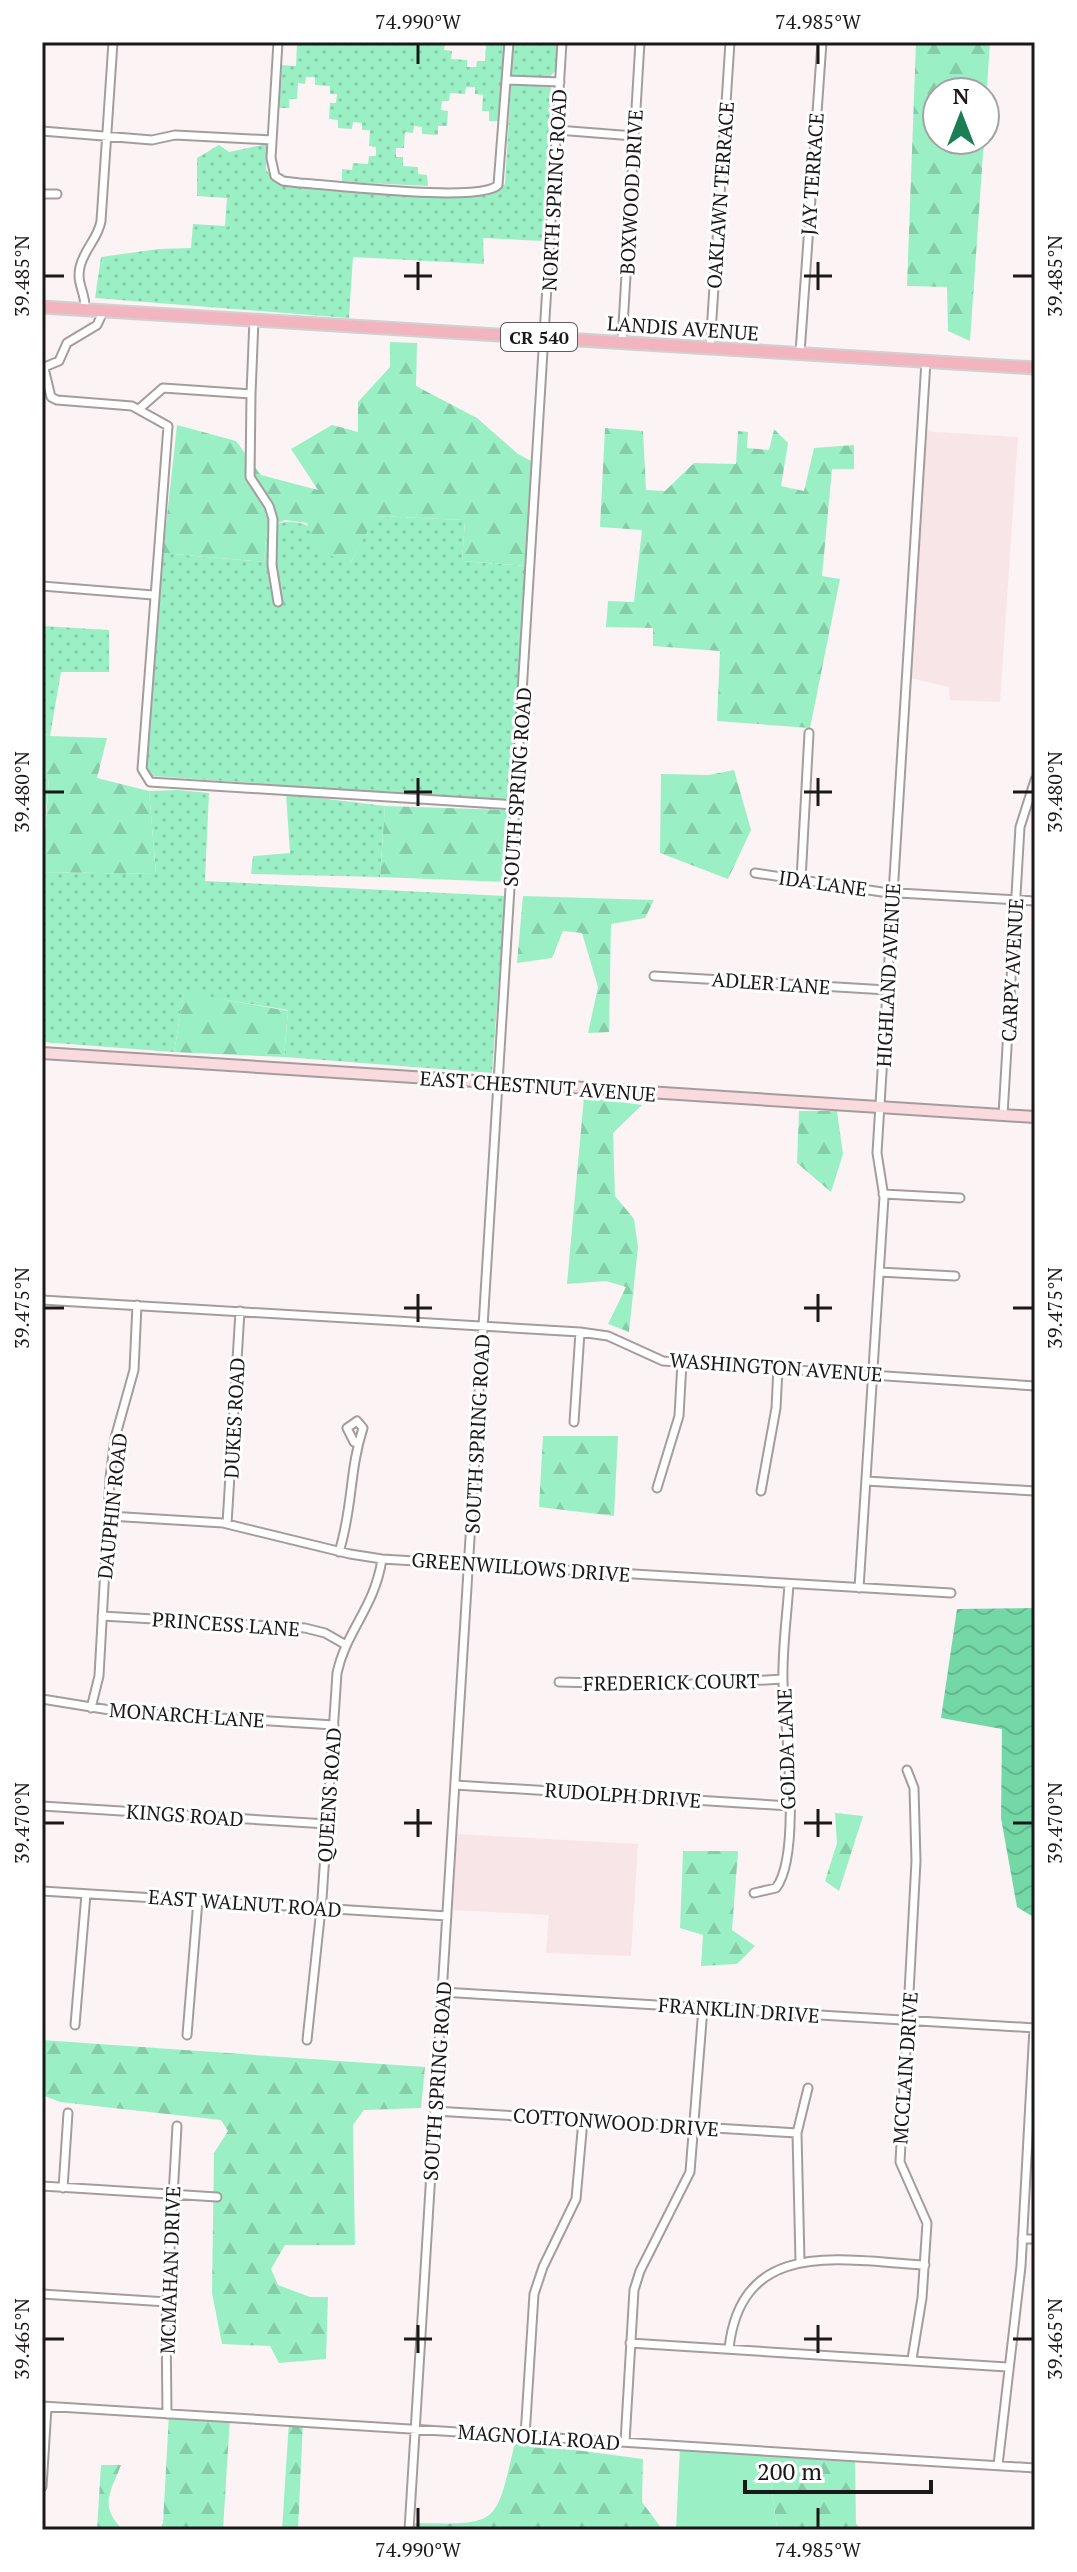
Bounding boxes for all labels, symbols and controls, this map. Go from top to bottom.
text: 74.990°W [375,8,461,35]
text: 74.985°W [775,8,861,35]
north arrow [921,76,1001,156]
text: N [953,81,970,110]
street label: NORTH SPRING ROAD [535,88,573,292]
street label: OAKLAWN TERRACE [700,100,740,290]
street label: BOXWOOD DRIVE [613,109,649,275]
street label: JAY TERRACE [794,112,830,236]
text: 39.485°N [8,235,35,317]
text: 39.485°N [1041,235,1068,317]
street label: LANDIS AVENUE [606,309,760,347]
road number: CR 540 [501,323,577,351]
street label: SOUTH SPRING ROAD [497,686,537,888]
text: 39.480°N [8,751,35,833]
text: 39.480°N [1041,751,1068,833]
street label: IDA LANE [777,863,869,903]
street label: HIGHLAND AVENUE [870,882,906,1068]
street label: CARPY AVENUE [995,897,1029,1043]
street label: ADLER LANE [711,965,831,1001]
street label: EAST CHESTNUT AVENUE [419,1064,657,1108]
text: 39.475°N [8,1267,35,1349]
text: 39.475°N [1041,1267,1068,1349]
street label: SOUTH SPRING ROAD [458,1333,496,1535]
street label: WASHINGTON AVENUE [668,1346,884,1388]
street label: DUKES ROAD [217,1357,251,1479]
street label: DAUPHIN ROAD [91,1432,133,1580]
street label: GREENWILLOWS DRIVE [411,1546,631,1588]
street label: PRINCESS LANE [151,1605,301,1643]
street label: FREDERICK COURT [583,1667,759,1697]
street label: GOLDA LANE [770,1688,802,1810]
street label: MONARCH LANE [108,1696,266,1734]
street label: QUEENS ROAD [311,1727,347,1863]
street label: RUDOLPH DRIVE [544,1776,702,1814]
text: 39.470°N [8,1782,35,1864]
text: 39.470°N [1041,1782,1068,1864]
street label: KINGS ROAD [125,1797,245,1833]
street label: EAST WALNUT ROAD [147,1883,343,1923]
street label: SOUTH SPRING ROAD [417,1980,457,2182]
street label: FRANKLIN DRIVE [657,1991,821,2029]
street label: MCCLAIN DRIVE [886,1991,924,2145]
street label: COTTONWOOD DRIVE [512,2101,720,2143]
street label: MCMAHAN DRIVE [154,2185,186,2355]
text: 39.465°N [8,2298,35,2380]
text: 39.465°N [1041,2298,1068,2380]
street label: MAGNOLIA ROAD [457,2418,621,2456]
scale bar [745,2444,931,2494]
text: 200 m [757,2455,822,2487]
text: 74.990°W [375,2536,461,2563]
text: 74.985°W [775,2536,861,2563]

